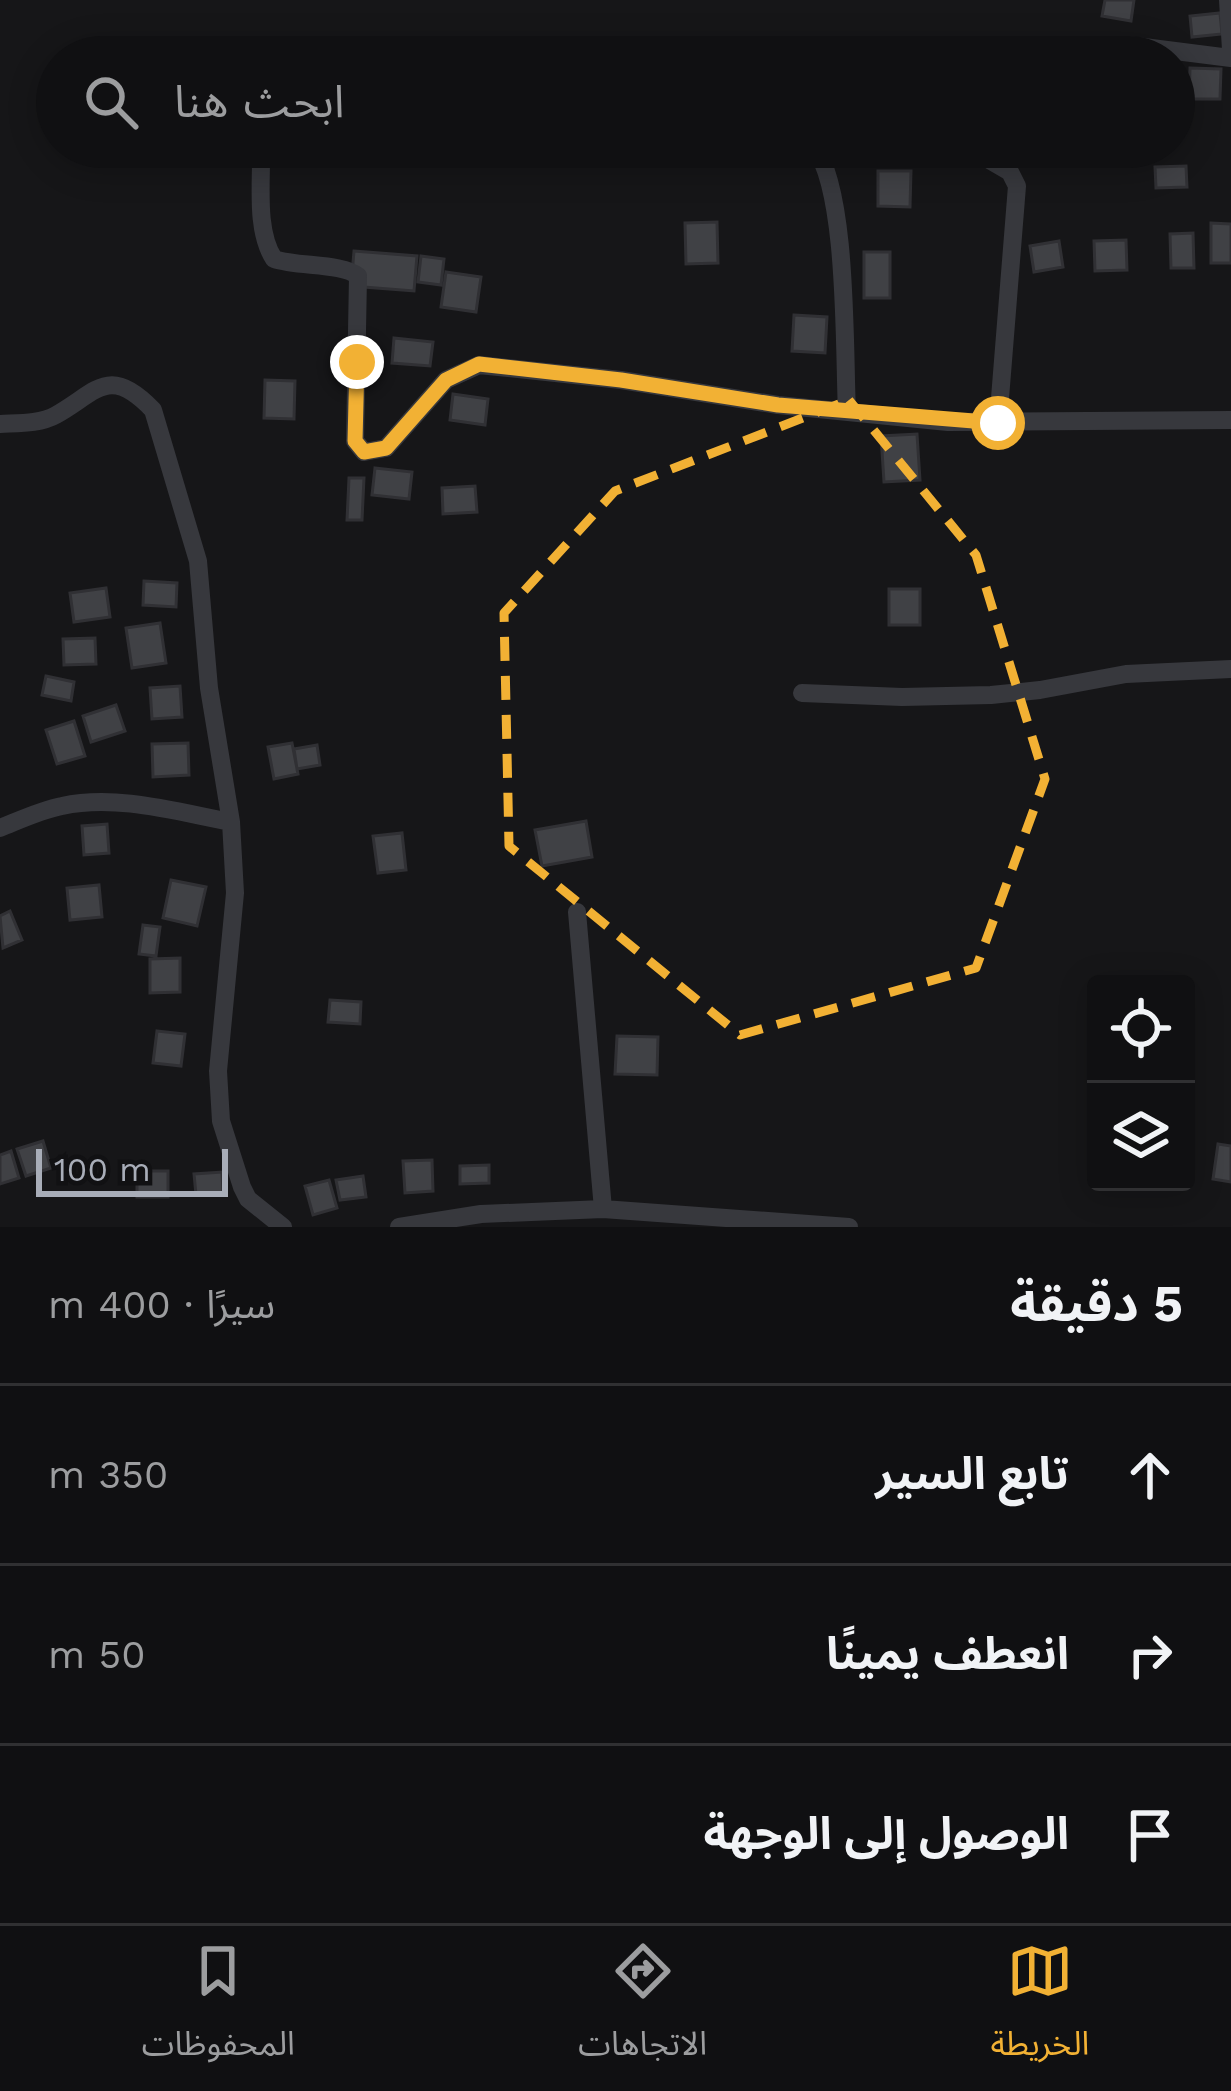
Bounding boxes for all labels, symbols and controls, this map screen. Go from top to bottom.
search box [36,36,1195,168]
icon: search [78,69,144,135]
text: ابحث هنا [174,75,344,128]
route end [330,335,384,389]
route start [971,396,1025,450]
map controls [1087,975,1195,1191]
button: locate [1087,975,1195,1083]
button: layers [1087,1083,1195,1191]
scale bar [36,1143,228,1196]
text: 100 m [54,1150,151,1189]
text: 5 دقيقة [1010,1274,1183,1333]
text: سيرًا · 400 m [48,1282,275,1327]
icon: ahead [1117,1442,1183,1508]
text: تابع السير [876,1447,1069,1500]
text: 350 m [48,1452,168,1497]
icon: right [1117,1622,1183,1688]
text: انعطف يمينًا [826,1627,1069,1680]
text: 50 m [48,1632,145,1677]
icon: arrive [1117,1802,1183,1868]
text: الوصول إلى الوجهة [703,1807,1069,1860]
tab: المحفوظات [142,1938,295,2079]
tab: الاتجاهات [578,1938,707,2079]
tab: الخريطة [990,1938,1089,2079]

